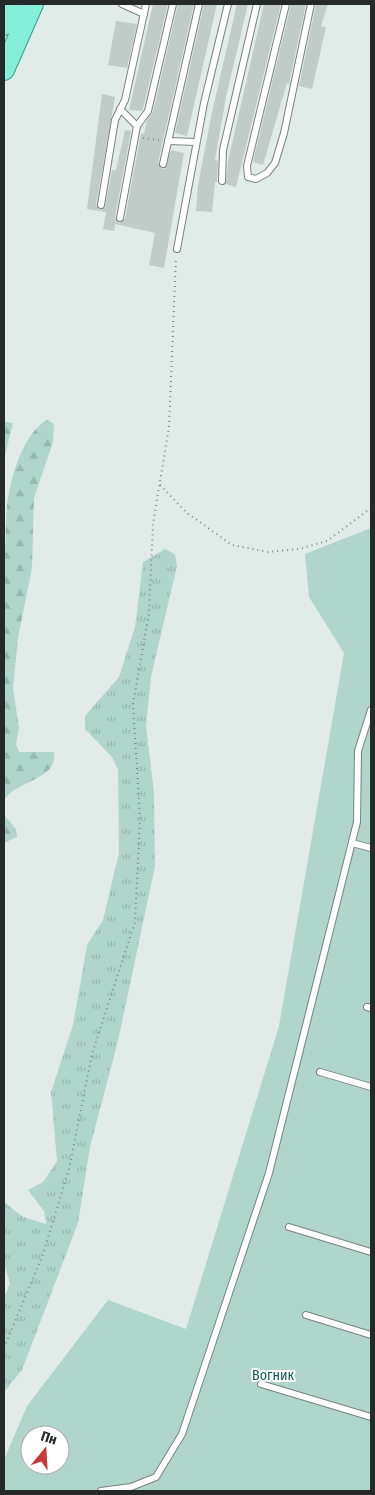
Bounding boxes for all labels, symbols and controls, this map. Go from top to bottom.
park label: Вогник [252,1367,294,1384]
north arrow [20,1425,70,1475]
text: Пн [39,1428,59,1449]

